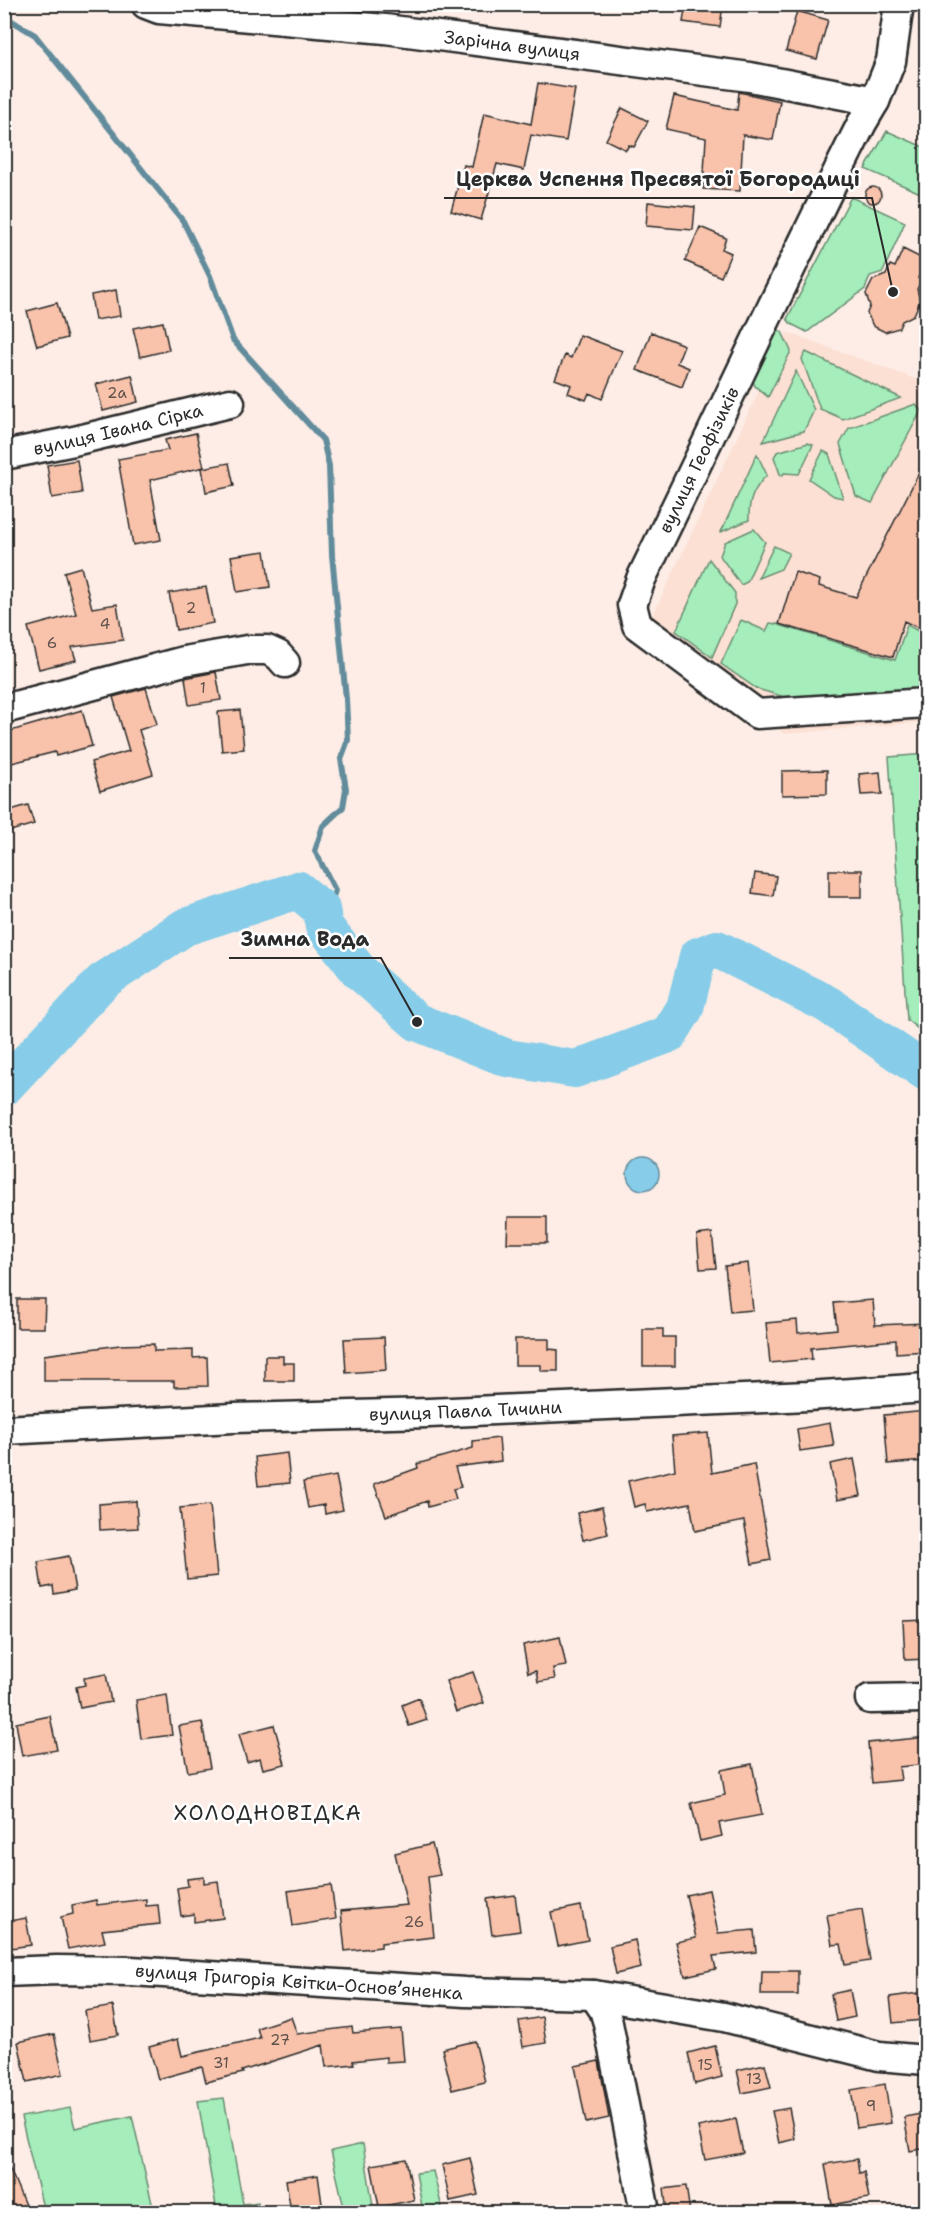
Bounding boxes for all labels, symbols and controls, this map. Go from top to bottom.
street label: Зарічна вулиця [443,25,582,67]
callout: Церква Успення Пресвятої Богородиці [444,160,872,198]
text: Церква Успення Пресвятої Богородиці [456,166,860,192]
house number: 2а [107,383,128,403]
street label: вулиця Геофізиків [653,383,745,537]
street label: вулиця Івана Сірка [31,398,205,461]
house number: 2 [186,598,196,618]
house number: 4 [100,614,110,634]
house number: 6 [47,633,57,653]
house number: 1 [200,678,206,698]
callout: Зимна Вода [229,920,381,958]
text: Зимна Вода [241,926,369,952]
street label: вулиця Павла Тичини [369,1395,563,1427]
district label: ХОЛОДНОВІДКА [174,1799,362,1827]
house number: 26 [404,1912,424,1932]
street label: вулиця Григорія Квітки-Основʼяненка [134,1959,464,2005]
house number: 27 [270,2030,290,2050]
house number: 31 [213,2053,229,2073]
house number: 15 [697,2055,713,2075]
house number: 13 [746,2069,762,2089]
house number: 9 [866,2096,876,2116]

